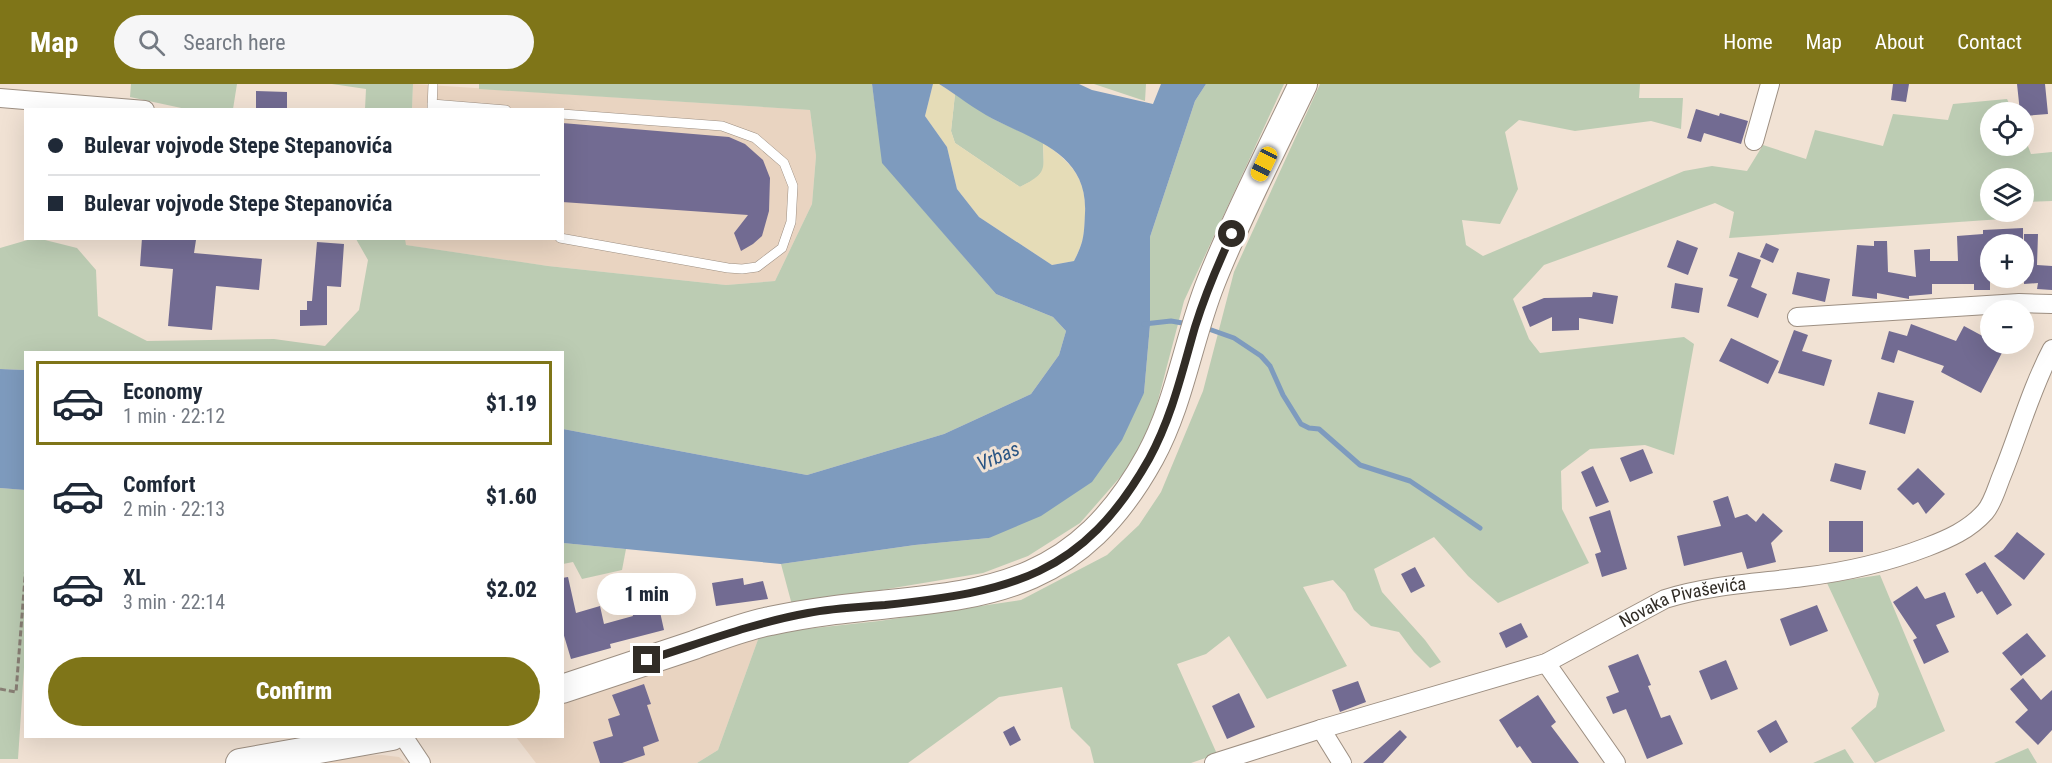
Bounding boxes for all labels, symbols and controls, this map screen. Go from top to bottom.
search box [114,15,534,69]
text: Map [30,26,78,59]
icon: search [135,26,168,59]
text: Search here [183,30,286,55]
text: Home [1723,30,1773,54]
text: Map [1806,30,1842,54]
text: About [1875,30,1924,54]
text: Contact [1957,30,2022,54]
map controls [1980,102,2034,354]
button: locate [1980,102,2034,156]
text: Bulevar vojvode Stepe Stepanovića [84,133,392,158]
car [1248,144,1280,184]
button: layers [1980,168,2034,222]
text: Bulevar vojvode Stepe Stepanovića [84,191,392,216]
route start [1218,220,1245,247]
button: + [1980,234,2034,288]
button: − [1980,300,2034,354]
icon: car [51,376,105,430]
text: Economy [123,379,203,404]
text: $1.19 [486,391,537,416]
text: 1 min · 22:12 [123,404,225,428]
water label: Vrbas [973,436,1023,476]
icon: car [51,469,105,523]
text: Comfort [123,472,196,497]
text: $1.60 [486,484,537,509]
text: 2 min · 22:13 [123,497,225,521]
icon: car [51,562,105,616]
text: XL [123,565,146,590]
callout: 1 min [598,573,696,615]
street label: Novaka Pivaševića [1616,573,1747,632]
text: $2.02 [486,577,537,602]
text: 1 min [624,582,669,606]
text: 3 min · 22:14 [123,590,225,614]
route end [633,646,660,673]
button: Confirm [48,657,540,726]

